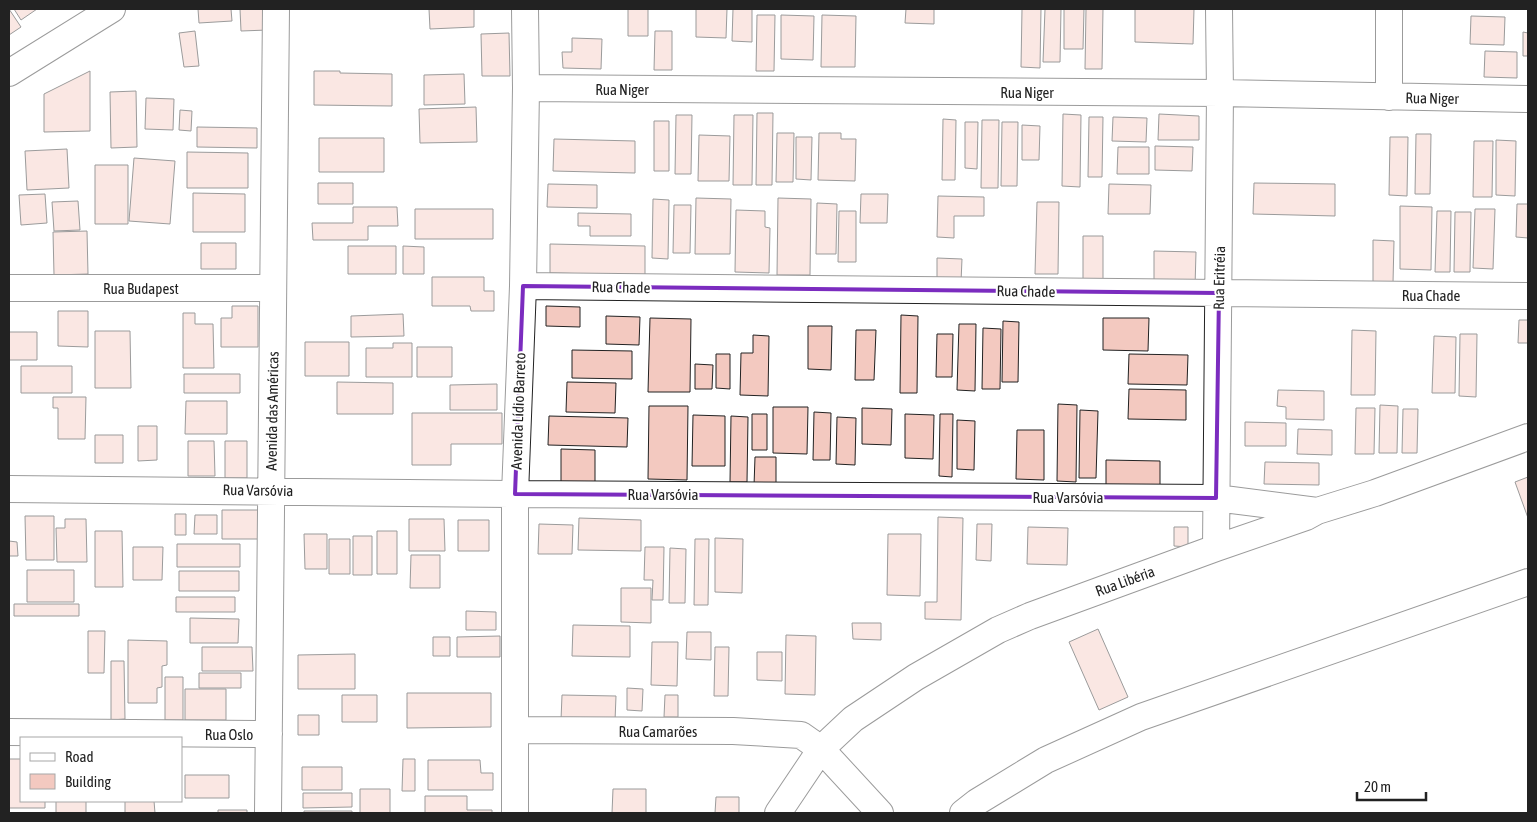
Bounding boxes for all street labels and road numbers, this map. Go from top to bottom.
street label: Rua Niger [595,81,649,98]
street label: Rua Niger [1000,84,1054,101]
street label: Rua Niger [1405,89,1459,107]
street label: Rua Eritréia [1210,246,1228,310]
street label: Rua Chade [592,278,651,296]
street label: Rua Budapest [103,280,179,297]
street label: Rua Chade [997,282,1056,300]
street label: Rua Chade [1402,287,1461,304]
street label: Avenida das Américas [262,351,282,471]
street label: Avenida Lídio Barreto [507,352,529,470]
street label: Rua Varsóvia [222,481,294,499]
street label: Rua Varsóvia [628,486,698,503]
street label: Rua Varsóvia [1033,489,1103,506]
street label: Rua Libéria [1093,562,1157,600]
street label: Rua Camarões [619,723,697,740]
street label: Rua Oslo [205,726,253,743]

